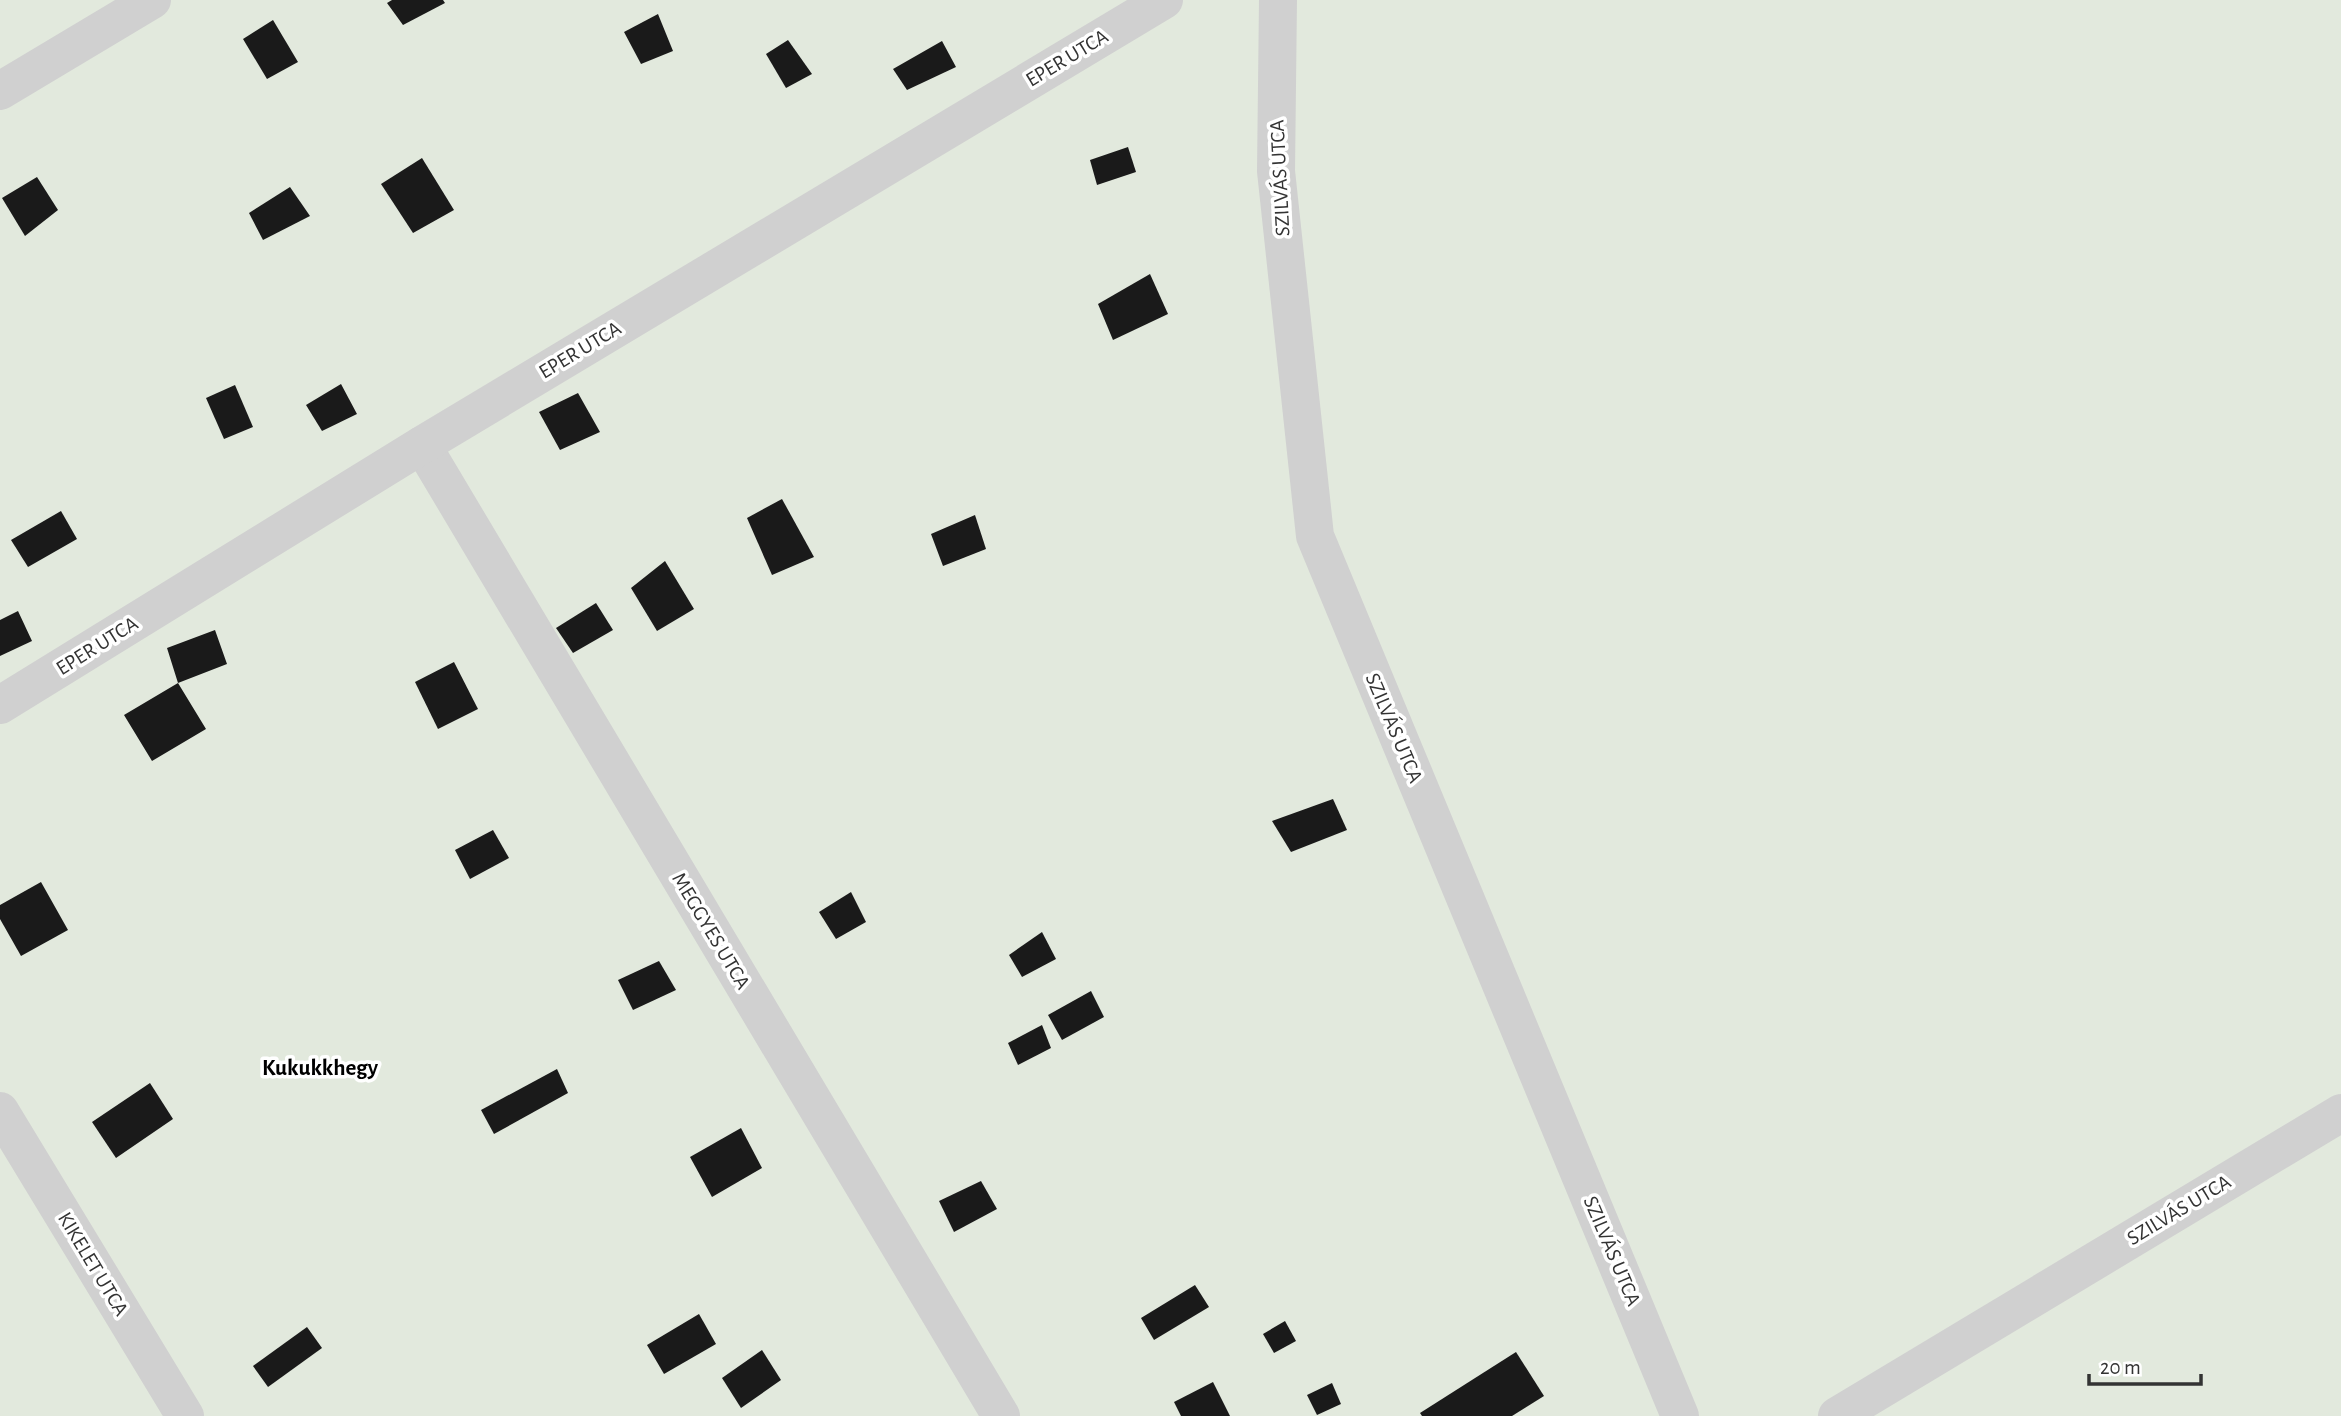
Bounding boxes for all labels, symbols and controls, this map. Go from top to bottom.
street label: EPER UTCA [1022,25,1112,91]
street label: SZILVÁS UTCA [1264,119,1294,237]
street label: EPER UTCA [535,317,625,383]
street label: EPER UTCA [52,613,142,679]
street label: SZILVÁS UTCA [1362,669,1428,786]
street label: MEGGYES UTCA [668,869,754,993]
district label: Kukukkhegy [262,1057,379,1080]
street label: SZILVÁS UTCA [2122,1169,2234,1249]
street label: SZILVÁS UTCA [1580,1192,1646,1309]
street label: KIKELET UTCA [54,1208,132,1320]
scale bar [2089,1342,2201,1386]
text: 20 m [2100,1357,2141,1378]

